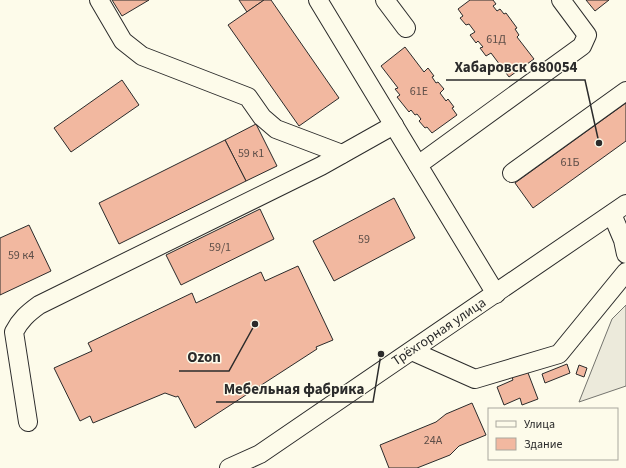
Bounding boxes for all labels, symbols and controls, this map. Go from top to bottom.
house number: 61Д [486,31,506,48]
callout: Хабаровск 680054 [446,53,585,80]
text: Хабаровск 680054 [454,57,578,78]
house number: 61Е [410,83,428,100]
house number: 59 к1 [238,145,264,162]
house number: 61Б [561,154,579,171]
house number: 59 [358,231,370,248]
house number: 59/1 [209,239,231,256]
house number: 59 к4 [8,247,34,264]
street label: Трёхгорная улица [388,293,490,371]
callout: Ozon [179,344,229,371]
text: Ozon [187,347,221,368]
callout: Мебельная фабрика [216,375,373,402]
text: Мебельная фабрика [224,379,364,400]
legend [488,408,618,460]
text: Улица [524,416,555,433]
house number: 24А [424,432,443,449]
text: Здание [524,436,563,453]

